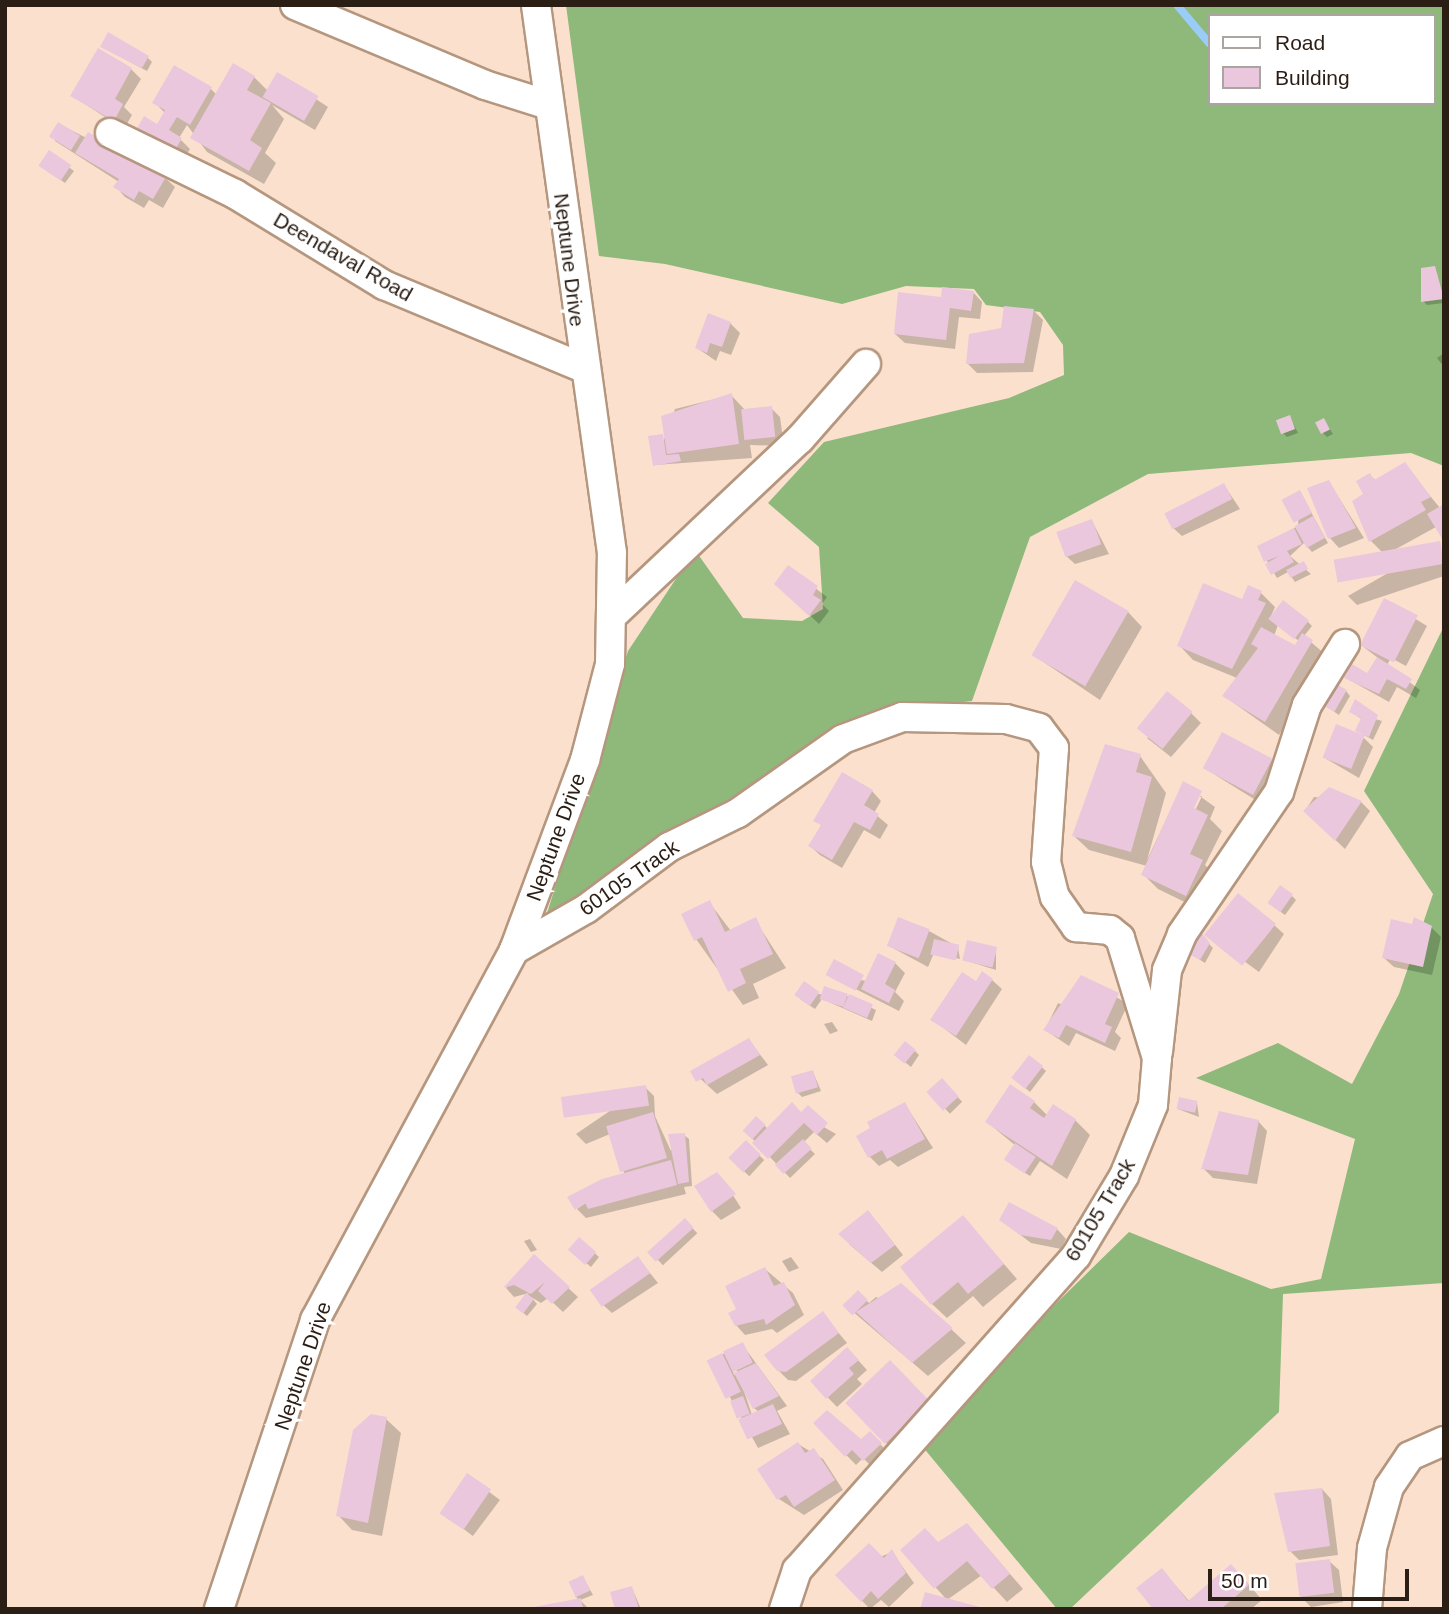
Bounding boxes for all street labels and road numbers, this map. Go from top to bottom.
street label: Neptune Drive [548,192,590,328]
street label: Deendaval Road [269,207,417,307]
street label: Neptune Drive [521,770,591,904]
street label: 60105 Track [574,834,684,922]
street label: 60105 Track [1059,1154,1141,1266]
street label: Neptune Drive [269,1298,337,1434]

